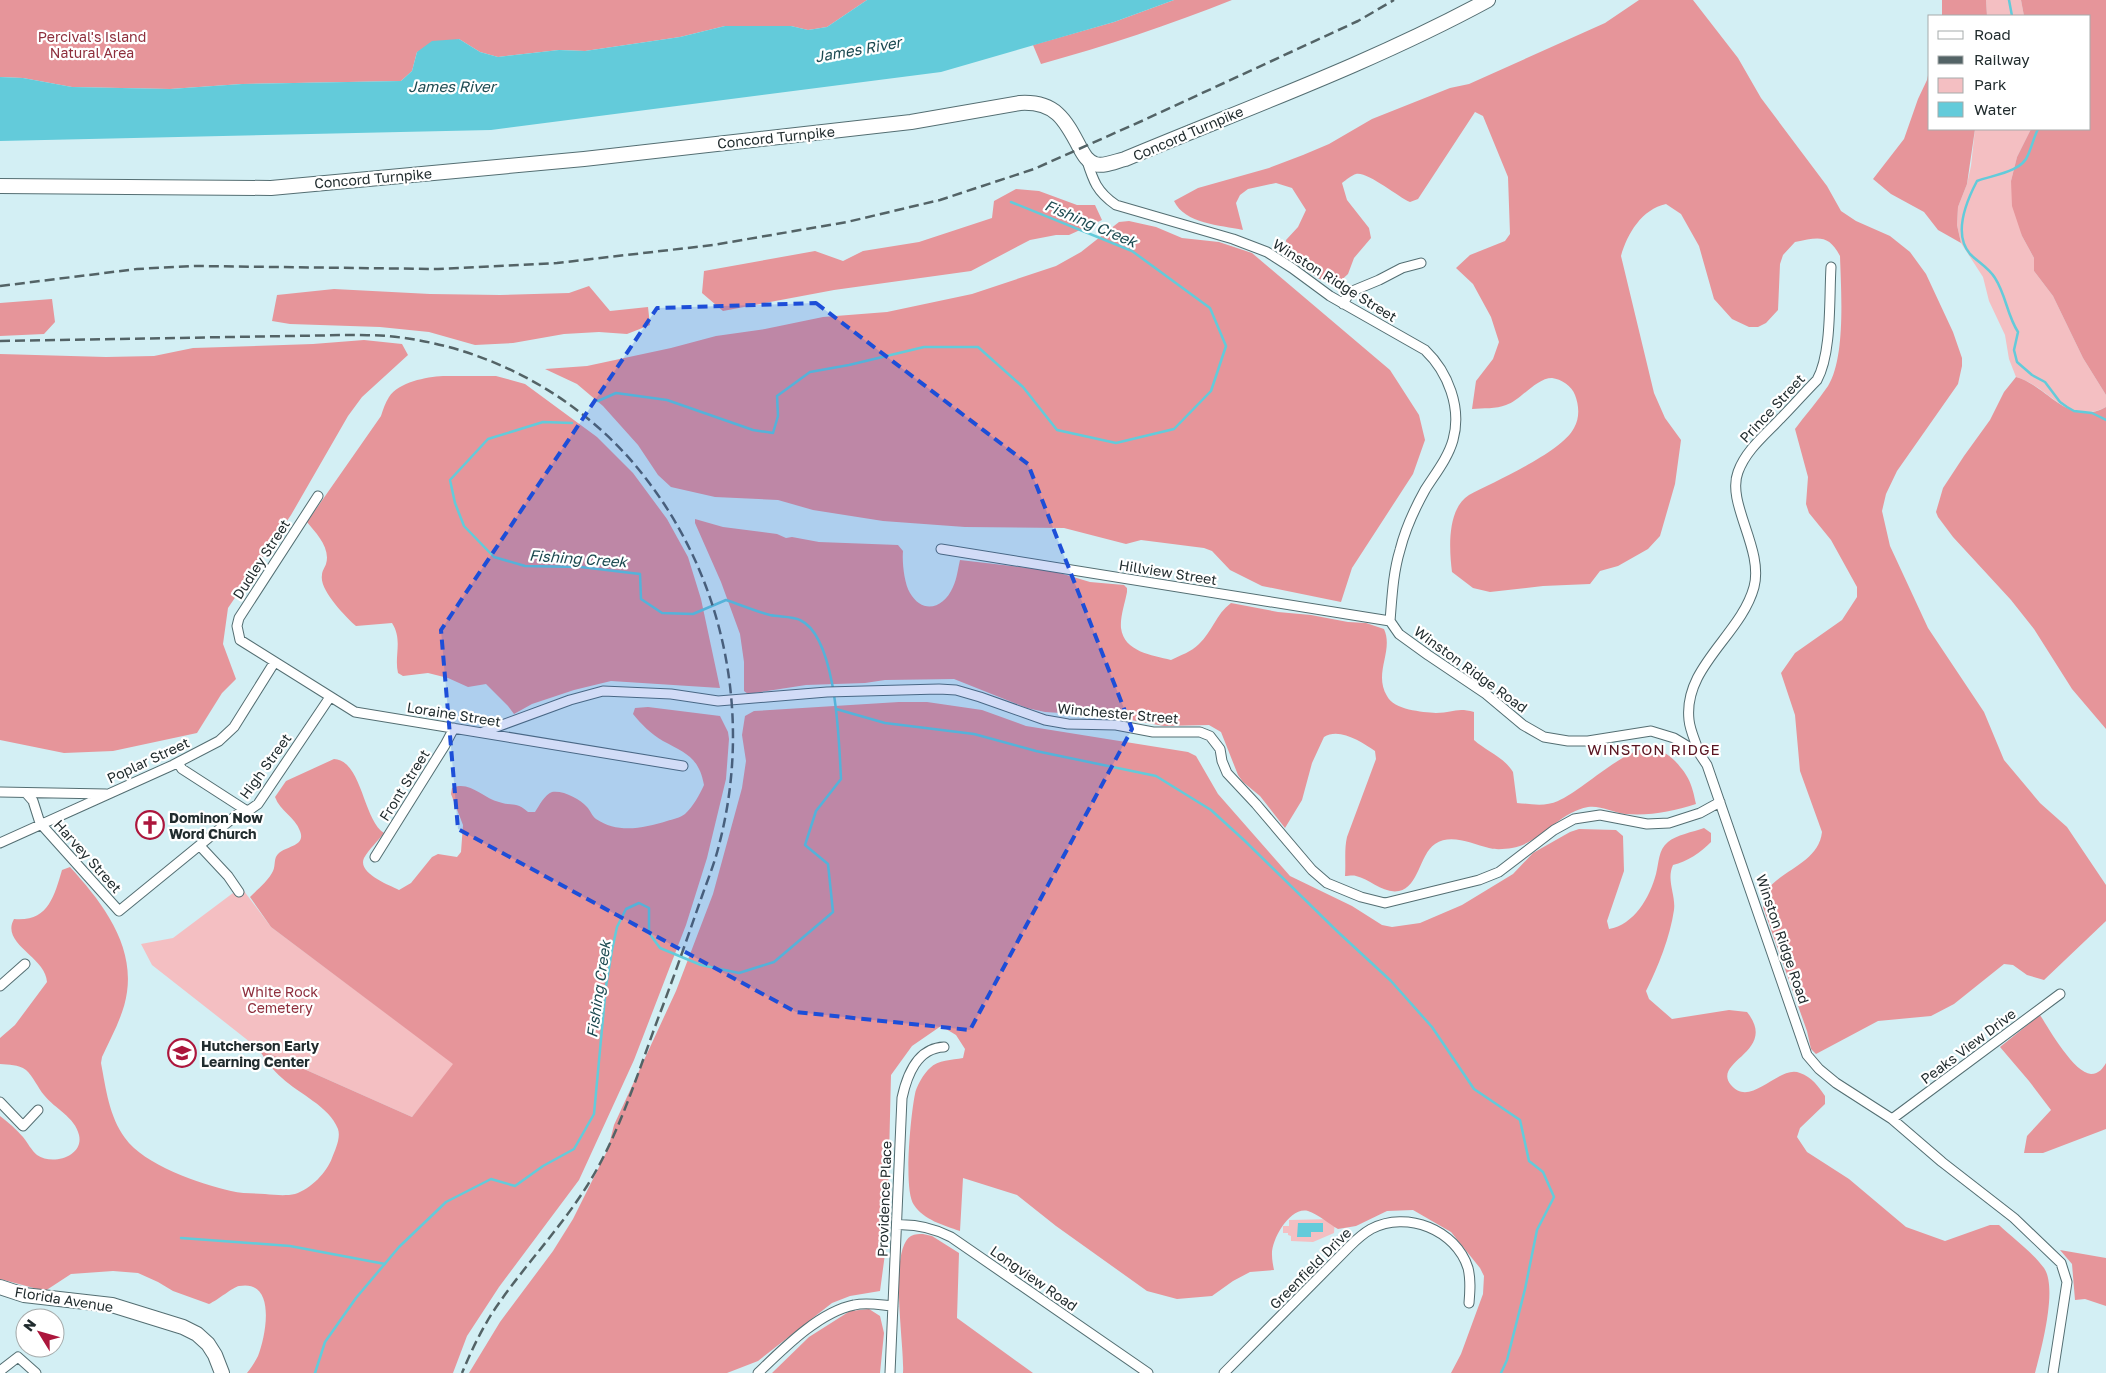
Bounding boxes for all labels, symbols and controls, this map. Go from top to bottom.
legend [1928,15,2091,130]
text: Road [1974,25,2011,43]
park label: Percival's Island Natural Area [38,28,146,61]
water label: James River [813,32,905,65]
text: Railway [1974,50,2030,68]
text: Park [1974,75,2007,93]
water label: James River [408,77,498,95]
text: Water [1974,100,2017,118]
street label: Concord Turnpike [1130,102,1246,164]
street label: Concord Turnpike [716,122,836,152]
street label: Concord Turnpike [313,164,433,192]
water label: Fishing Creek [1042,196,1141,252]
street label: Winston Ridge Street [1270,235,1400,325]
street label: Prince Street [1736,370,1808,446]
street label: Dudley Street [229,516,293,602]
water label: Fishing Creek [528,546,629,572]
street label: Hillview Street [1118,556,1218,588]
street label: Winston Ridge Road [1411,622,1531,716]
street label: Loraine Street [406,698,502,730]
street label: Winchester Street [1057,699,1179,727]
street label: High Street [236,730,294,802]
street label: Poplar Street [104,734,192,786]
district label: WINSTON RIDGE [1587,740,1721,758]
street label: Front Street [375,746,433,824]
place label: Dominon Now Word Church [169,809,263,842]
church icon: Dominon Now Word Church [135,810,165,840]
street label: Harvey Street [51,816,125,896]
street label: Winston Ridge Road [1753,872,1813,1006]
water label: Fishing Creek [582,938,615,1039]
park label: White Rock Cemetery [242,983,318,1016]
street label: Peaks View Drive [1917,1005,2019,1087]
place label: Hutcherson Early Learning Center [201,1037,320,1070]
school or university icon: Hutcherson Early Learning Center [167,1038,197,1068]
street label: Providence Place [873,1141,895,1257]
street label: Greenfield Drive [1266,1224,1354,1312]
street label: Longview Road [987,1242,1081,1314]
street label: Florida Avenue [13,1283,115,1315]
north arrow [15,1308,65,1358]
text: N [19,1316,39,1334]

